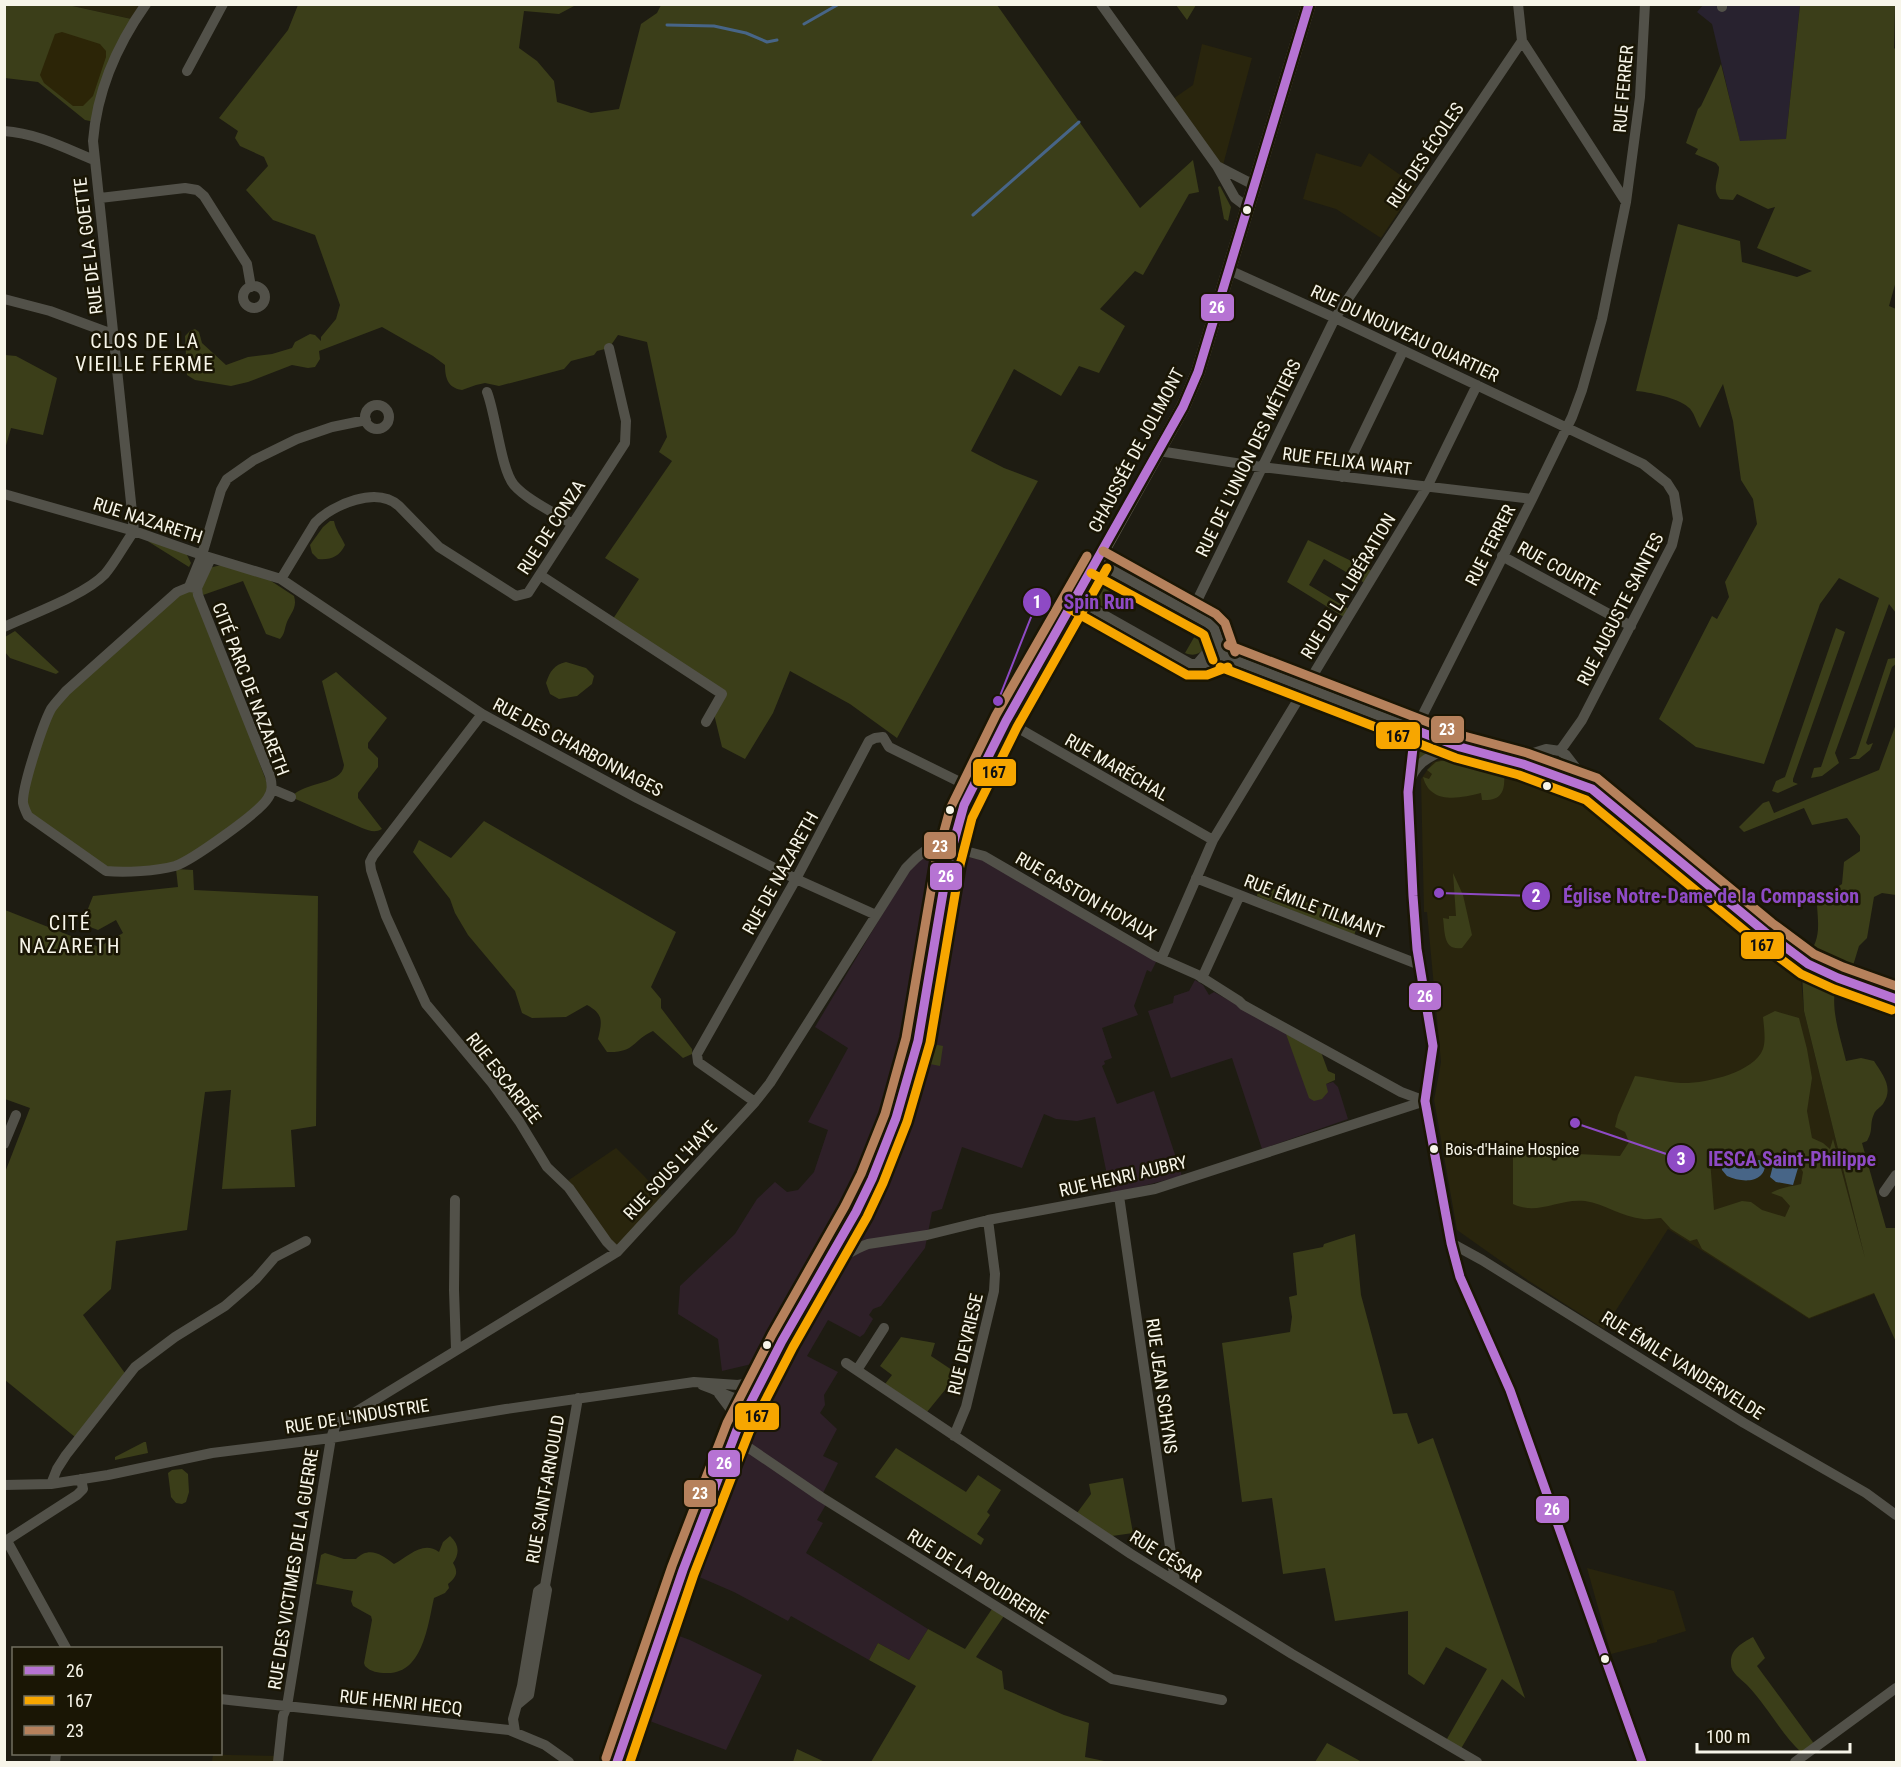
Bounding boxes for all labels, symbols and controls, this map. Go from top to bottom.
street label: RUE FERRER [1609,44,1637,134]
street label: RUE DES ÉCOLES [1382,98,1468,212]
street label: RUE DE LA GOETTE [69,176,107,316]
unlabelled marker [1241,204,1253,216]
street label: RUE DU NOUVEAU QUARTIER [1308,280,1503,386]
line badge: 26 [1200,293,1235,322]
text: 26 [1209,298,1225,317]
district label: CLOS DE LA VIEILLE FERME [75,329,215,376]
street label: RUE DE L'UNION DES MÉTIERS [1191,356,1305,560]
street label: CHAUSSÉE DE JOLIMONT [1084,364,1188,536]
street label: RUE FELIXA WART [1281,443,1413,479]
street label: RUE DE CONZA [513,475,590,578]
street label: RUE NAZARETH [91,492,205,548]
street label: RUE FERRER [1461,501,1520,589]
street label: RUE DE LA LIBÉRATION [1296,510,1400,662]
street label: RUE AUGUSTE SAINTES [1572,529,1668,689]
street label: RUE COURTE [1514,537,1604,599]
callout: Spin Run [1022,583,1146,621]
text: Spin Run [1064,590,1134,614]
text: 1 [1032,591,1042,612]
street label: CITÉ PARC DE NAZARETH [208,599,294,779]
street label: RUE DES CHARBONNAGES [490,693,666,801]
line badge: 23 [1430,715,1465,744]
text: 23 [1439,720,1455,739]
line badge: 167 [1375,721,1421,750]
text: 167 [1386,727,1410,746]
street label: RUE MARÉCHAL [1062,729,1173,805]
line badge: 167 [972,758,1017,787]
text: 167 [982,763,1006,782]
unlabelled marker [1541,780,1553,792]
unlabelled marker [944,804,956,816]
street label: RUE DE NAZARETH [738,808,822,938]
line badge: 23 [923,831,957,860]
text: 23 [932,837,948,856]
street label: RUE GASTON HOYAUX [1012,847,1160,945]
line badge: 26 [929,862,963,891]
text: 26 [938,867,954,886]
street label: RUE ÉMILE TILMANT [1241,870,1387,942]
callout: Église Notre-Dame de la Compassion [1521,877,1871,915]
text: Église Notre-Dame de la Compassion [1563,884,1859,908]
text: 2 [1531,885,1541,906]
district label: CITÉ NAZARETH [19,911,121,958]
line badge: 167 [1740,931,1785,960]
text: 167 [1750,936,1774,955]
line badge: 26 [1408,982,1442,1011]
text: 26 [1417,987,1433,1006]
street label: RUE ESCARPÉE [462,1029,546,1127]
street label: RUE SOUS L'HAYE [619,1116,721,1224]
place label: Bois-d'Haine Hospice [1445,1140,1579,1159]
callout: IESCA Saint-Philippe [1666,1140,1888,1178]
marker: Bois-d'Haine Hospice [1428,1143,1440,1155]
text: IESCA Saint-Philippe [1708,1147,1876,1171]
text: 3 [1676,1148,1686,1169]
street label: RUE HENRI AUBRY [1057,1151,1190,1201]
street label: RUE DEVRIESE [943,1291,987,1397]
street label: RUE ÉMILE VANDERVELDE [1598,1306,1768,1424]
street label: RUE JEAN SCHYNS [1142,1317,1182,1455]
unlabelled marker [761,1339,773,1351]
street label: RUE DE L'INDUSTRIE [283,1394,431,1438]
line badge: 167 [734,1402,780,1431]
text: 167 [745,1407,769,1426]
street label: RUE SAINT-ARNOULD [522,1413,568,1565]
street label: RUE DES VICTIMES DE LA GUERRE [264,1447,322,1691]
line badge: 26 [707,1449,741,1478]
text: 26 [716,1454,732,1473]
line badge: 23 [683,1479,717,1508]
text: 23 [692,1484,708,1503]
line badge: 26 [1535,1495,1570,1524]
text: 26 [1544,1500,1560,1519]
street label: RUE DE LA POUDRERIE [904,1524,1052,1628]
street label: RUE CÉSAR [1126,1526,1206,1587]
legend [12,1647,222,1755]
unlabelled marker [1599,1653,1611,1665]
text: 26 [66,1660,84,1681]
street label: RUE HENRI HECQ [339,1685,463,1719]
text: 167 [66,1690,93,1711]
scale bar [1697,1716,1850,1754]
text: 23 [66,1720,84,1741]
text: 100 m [1706,1726,1750,1747]

